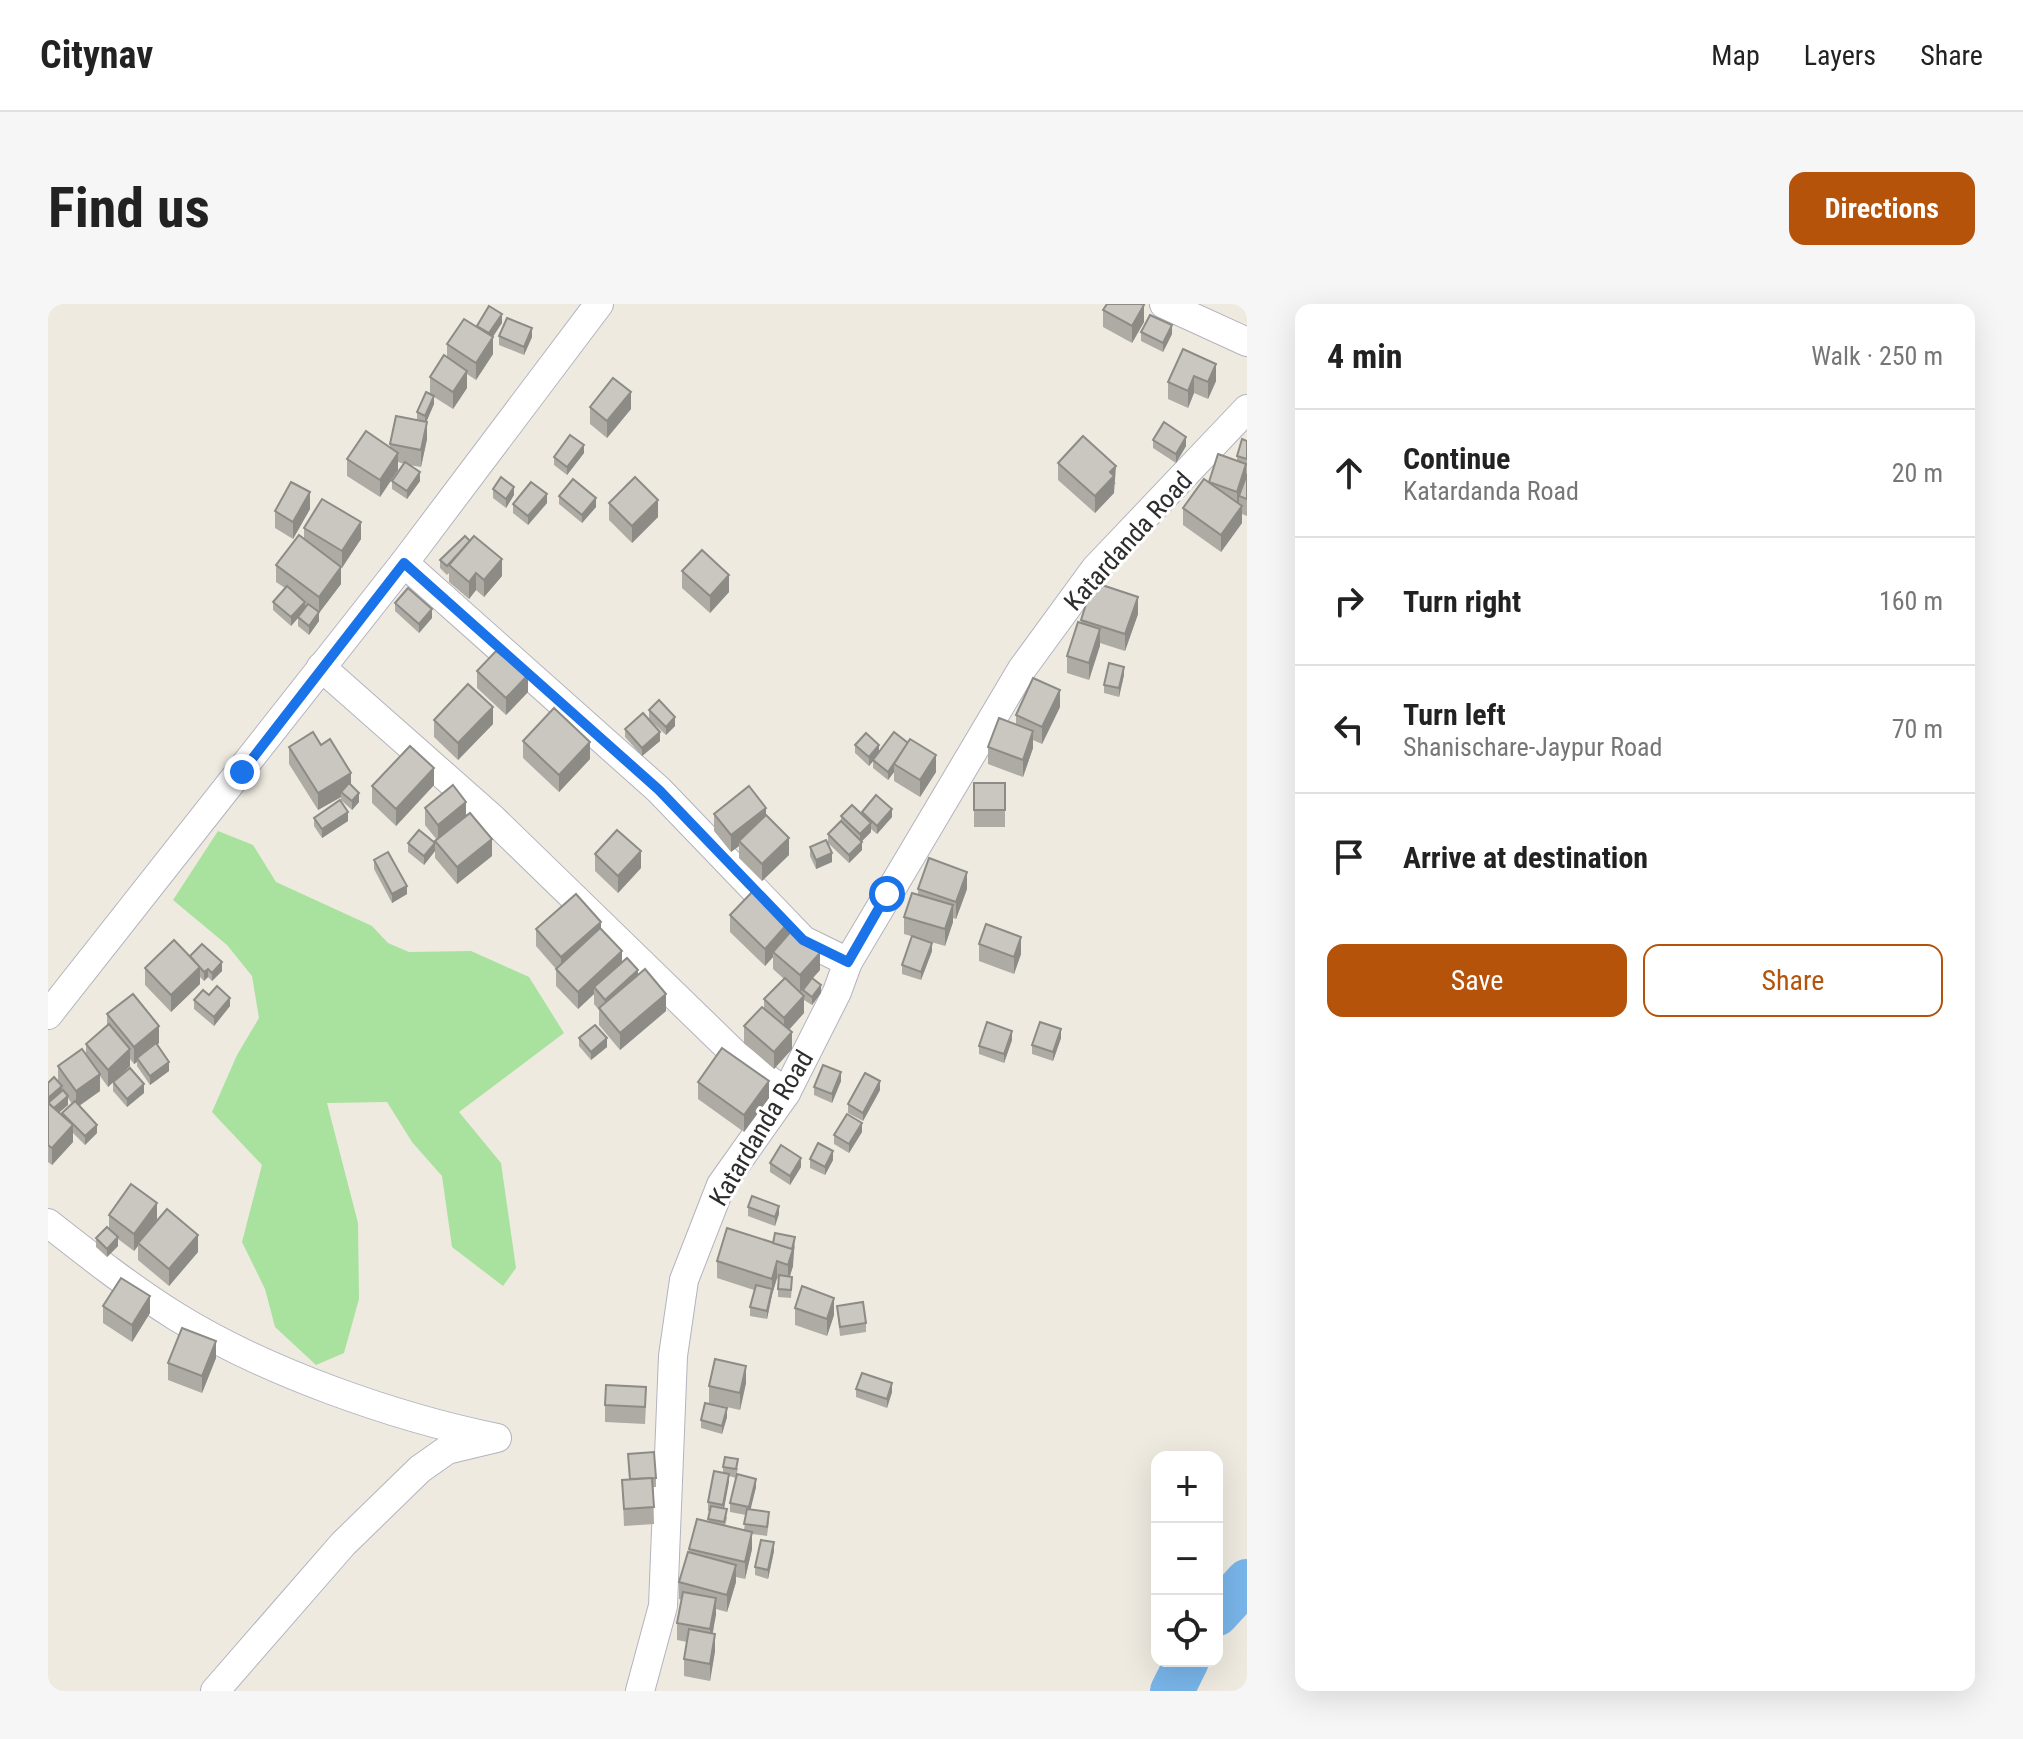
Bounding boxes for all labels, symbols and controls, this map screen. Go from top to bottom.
text: Citynav [40,33,153,77]
text: Map [1711,39,1760,72]
text: Layers [1804,39,1876,72]
text: Share [1920,39,1983,72]
button: Directions [1789,172,1975,245]
text: Find us [48,175,210,241]
text: 4 min [1327,336,1403,376]
text: Walk · 250 m [1811,341,1943,371]
text: Continue [1403,441,1510,476]
icon: ahead [1327,451,1371,495]
text: 20 m [1892,458,1943,488]
street label: Katardanda Road [1058,466,1198,616]
text: Katardanda Road [1403,476,1579,506]
icon: right [1327,579,1371,623]
text: Turn right [1403,584,1521,619]
text: 160 m [1879,586,1943,616]
text: Turn left [1403,697,1506,732]
icon: left [1327,707,1371,751]
text: 70 m [1892,714,1943,744]
text: Shanischare-Jaypur Road [1403,732,1662,762]
route end [224,754,260,790]
icon: arrive [1327,835,1371,879]
text: Arrive at destination [1403,840,1648,875]
route start [869,876,905,912]
button: Save [1327,944,1627,1017]
button: Share [1643,944,1943,1017]
street label: Katardanda Road [703,1045,819,1211]
map controls [1151,1451,1223,1667]
button: + [1151,1451,1223,1523]
button: − [1151,1523,1223,1595]
button: locate [1151,1595,1223,1667]

